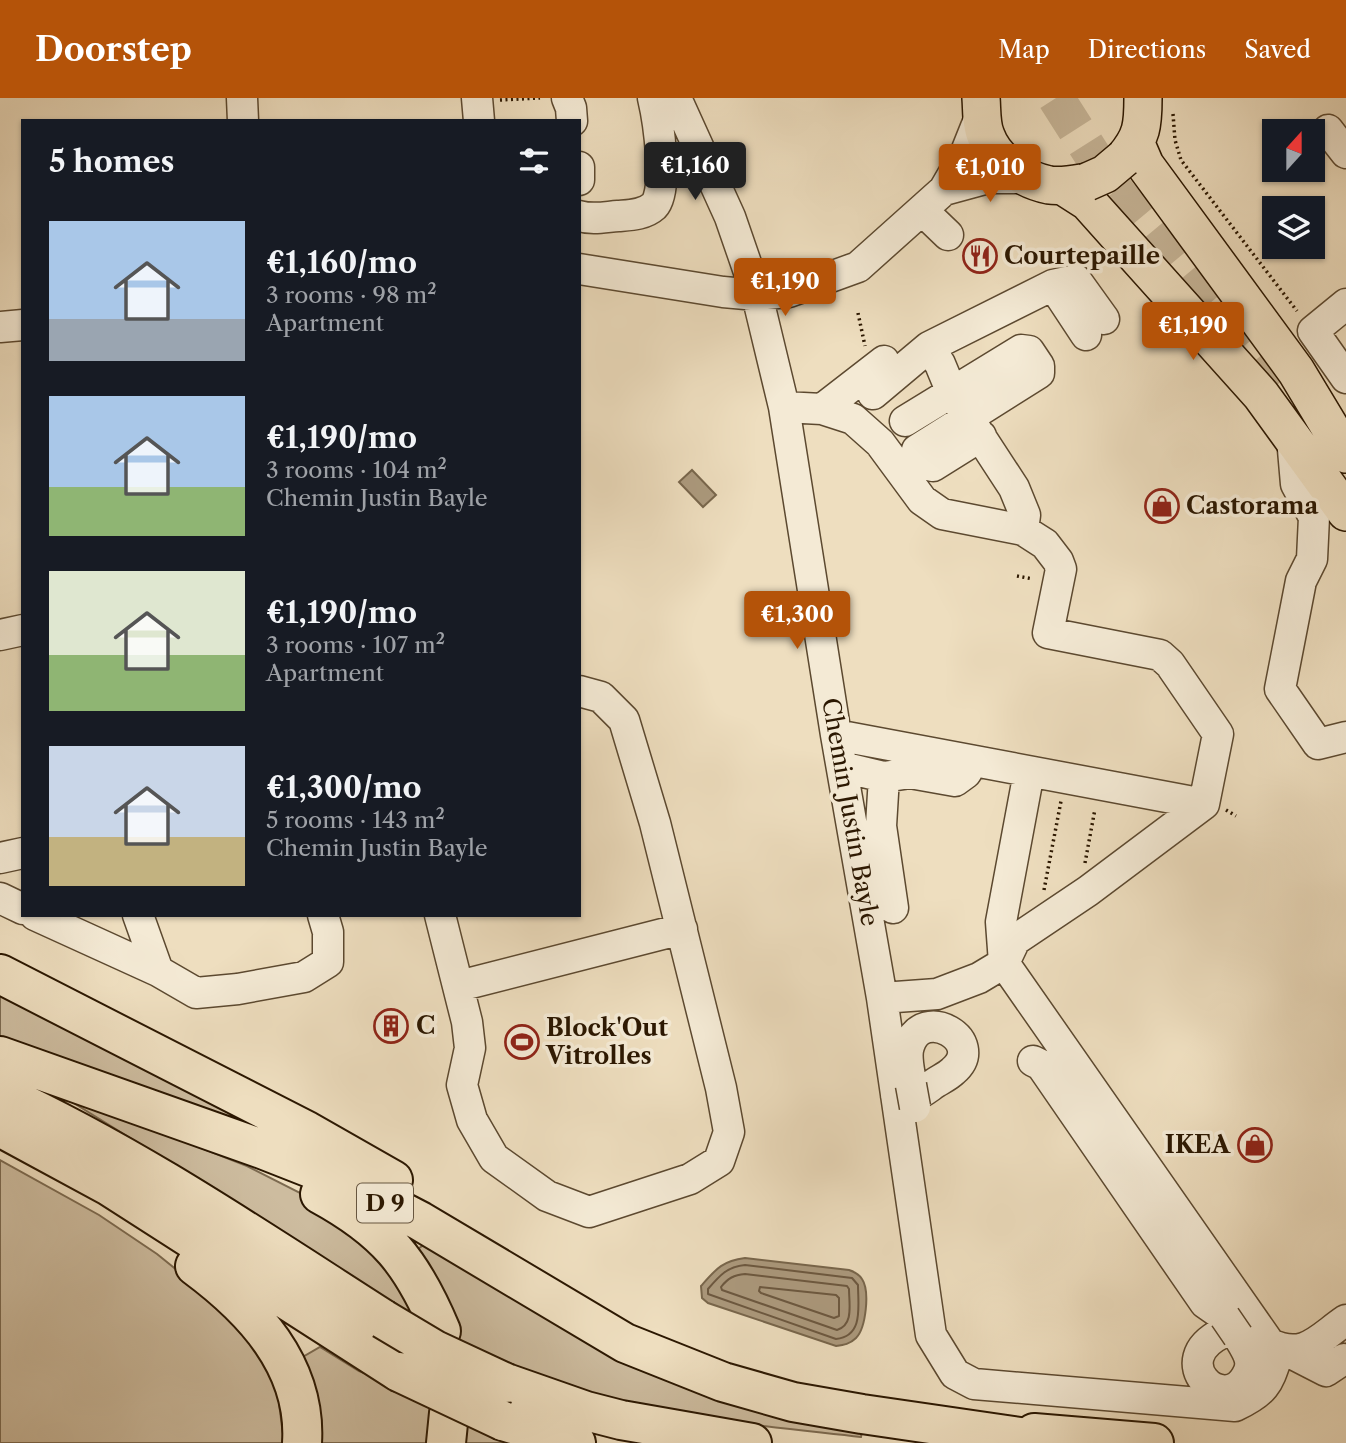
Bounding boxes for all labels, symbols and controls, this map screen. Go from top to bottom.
text: Doorstep [35,29,192,70]
text: Map [998,35,1050,64]
text: Directions [1088,35,1206,64]
text: Saved [1244,35,1311,64]
north arrow [1262,119,1325,182]
map controls [1262,119,1325,259]
icon: filters [515,142,553,180]
pin: €1,160 [638,142,752,202]
text: 5 homes [49,143,174,180]
pin: €1,010 [933,144,1047,204]
text: €1,160 [660,151,730,179]
text: €1,010 [955,153,1025,181]
button: layers [1262,196,1325,259]
restaurant icon: Courtepaille [961,237,999,275]
place label: Courtepaille [1004,241,1160,270]
text: €1,160/mo [266,244,417,281]
icon: home [105,249,189,333]
pin: €1,190 [728,258,842,318]
text: €1,190 [750,267,820,295]
text: 3 rooms · 98 m² [266,281,437,309]
pin: €1,190 [1136,302,1250,362]
text: Apartment [266,309,384,337]
text: €1,190 [1158,311,1228,339]
text: €1,190/mo [266,419,417,456]
icon: home [105,424,189,508]
text: 3 rooms · 104 m² [266,456,447,484]
text: Chemin Justin Bayle [266,484,488,512]
shop icon: Castorama [1143,487,1181,525]
place label: Castorama [1186,491,1319,520]
pin: €1,300 [740,592,854,651]
text: €1,190/mo [266,594,417,631]
icon: home [105,599,189,683]
text: €1,300 [760,600,834,628]
text: 3 rooms · 107 m² [266,631,445,659]
text: Apartment [266,659,384,687]
street label: Chemin Justin Bayle [816,696,885,928]
text: €1,300/mo [266,769,422,806]
icon: home [105,774,189,858]
text: 5 rooms · 143 m² [266,806,445,834]
text: Chemin Justin Bayle [266,834,488,862]
building icon: C [372,1007,410,1045]
place label: C [416,1011,435,1040]
place label: Block'Out Vitrolles [545,1013,668,1070]
sports icon: Block'Out Vitrolles [503,1023,541,1061]
shop icon: IKEA [1236,1126,1274,1164]
place label: IKEA [1165,1130,1231,1159]
road number: D 9 [357,1184,413,1222]

